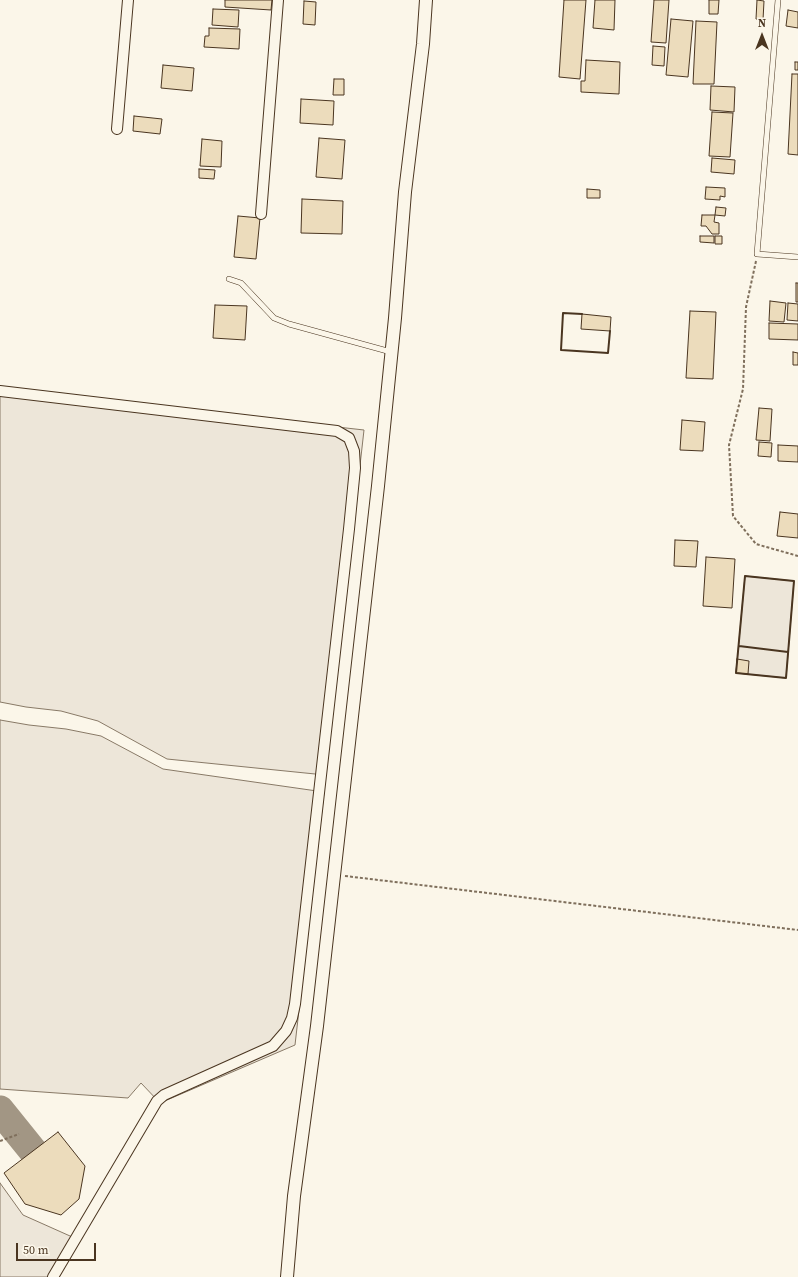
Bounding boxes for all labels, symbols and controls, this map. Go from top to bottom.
north arrow [742,16,782,56]
text: N [758,16,766,31]
scale bar [18,1235,98,1261]
text: 50 m [23,1242,49,1258]

